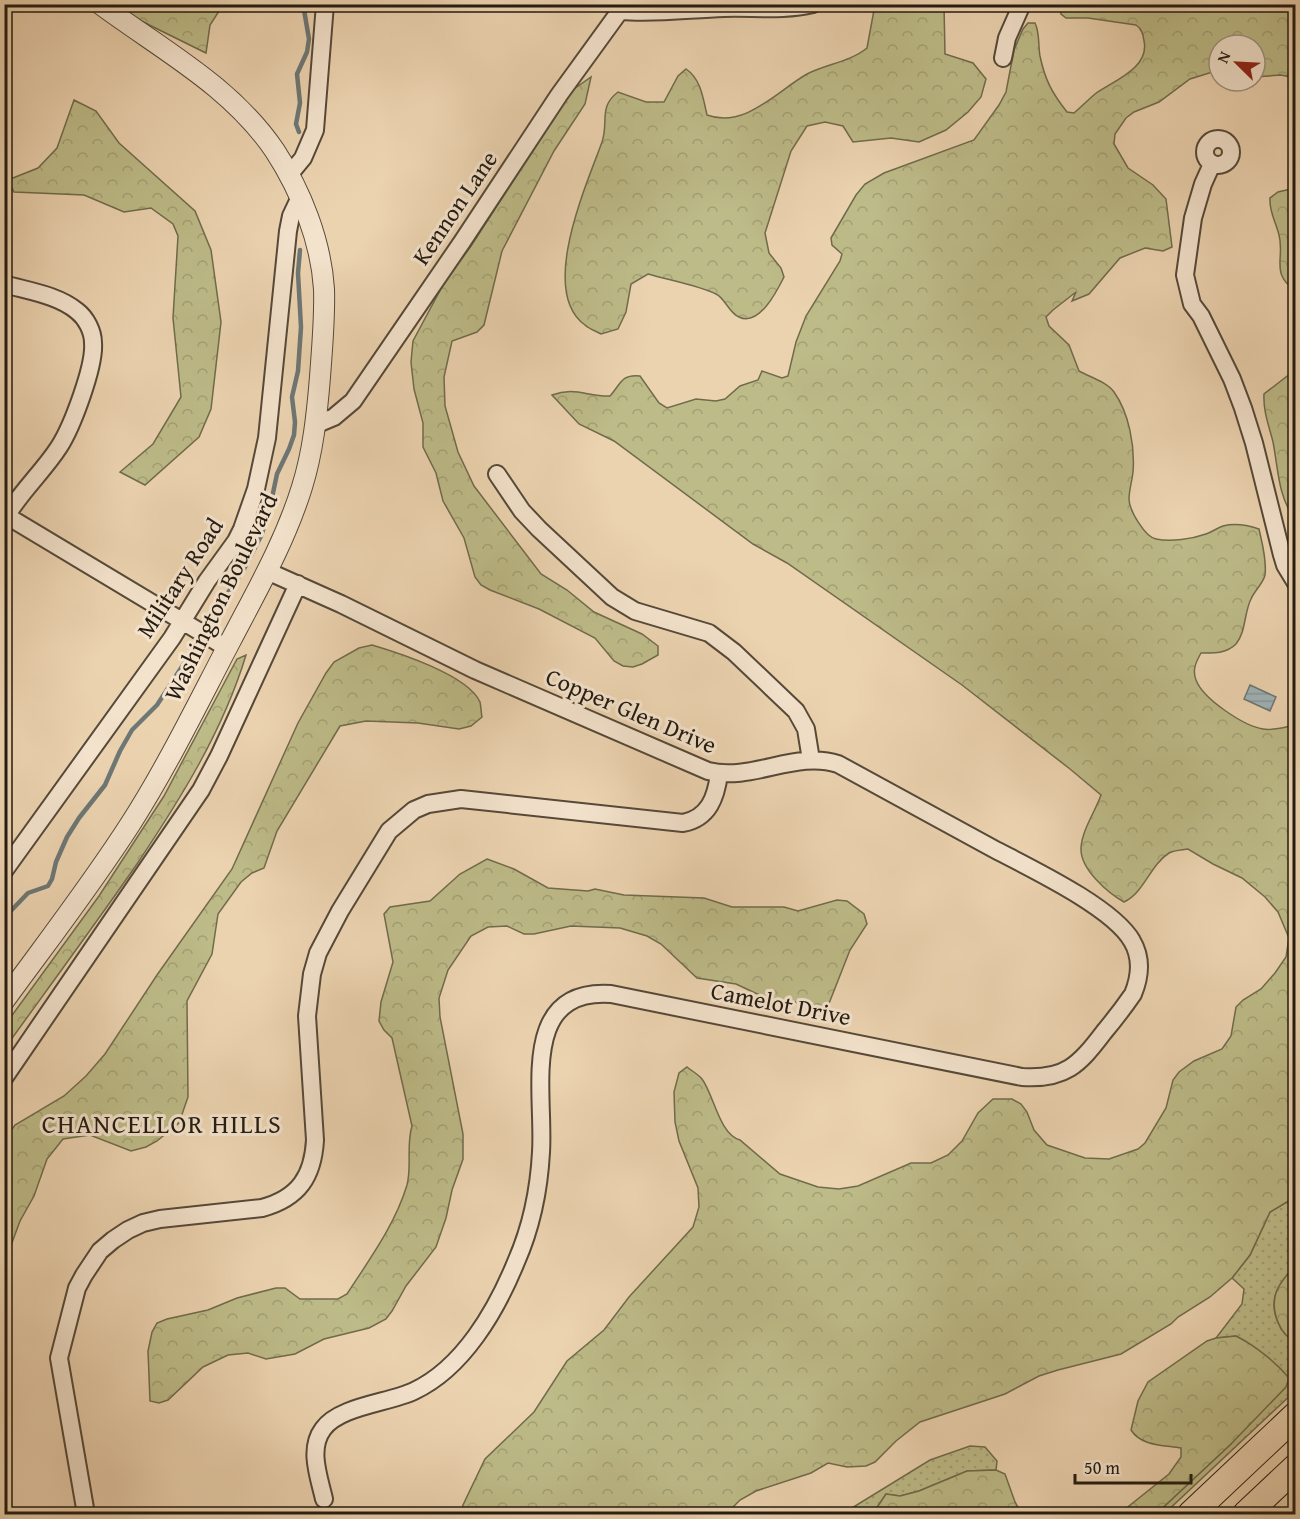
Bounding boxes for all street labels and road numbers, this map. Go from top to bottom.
street label: Kennon Lane [403,144,506,272]
street label: Washington Boulevard [155,487,286,707]
street label: Military Road [128,511,232,645]
street label: Copper Glen Drive [540,659,722,762]
street label: Camelot Drive [708,973,854,1034]

